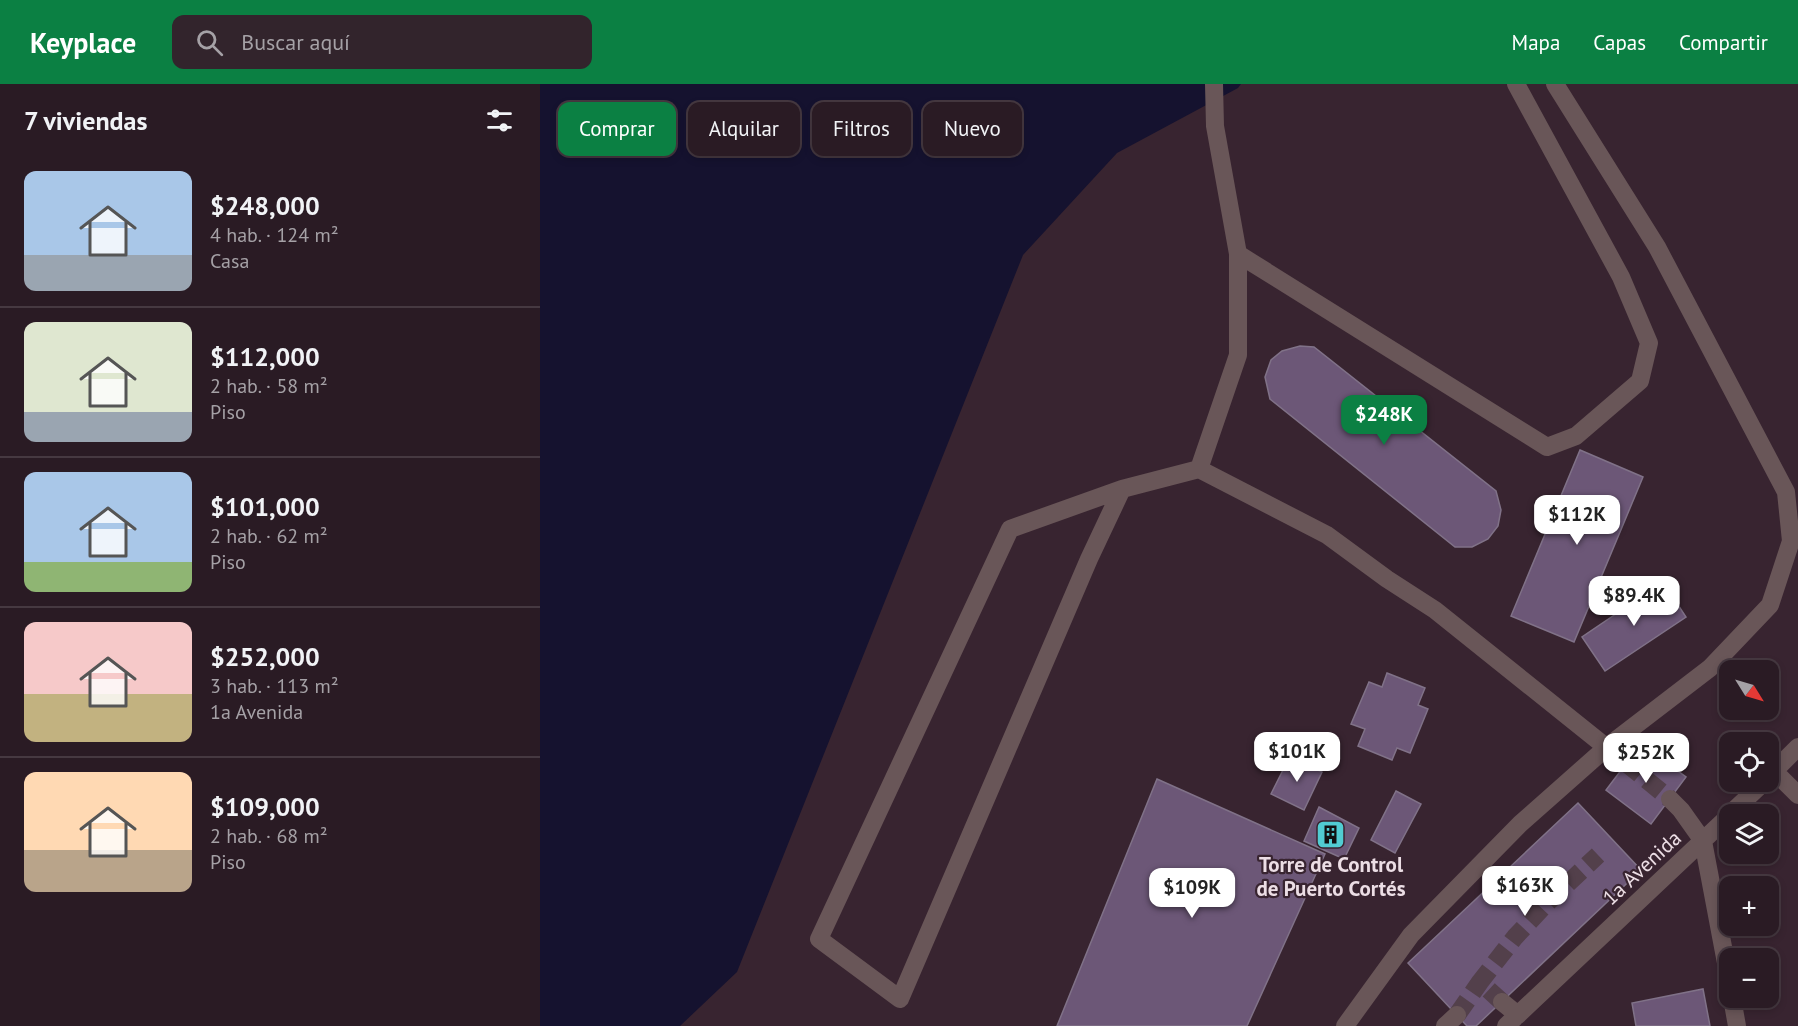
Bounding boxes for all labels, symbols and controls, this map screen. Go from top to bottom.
search box [172,15,592,69]
text: Keyplace [30,24,136,61]
icon: search [193,26,226,59]
text: Buscar aquí [241,28,350,56]
text: Mapa [1512,29,1560,56]
text: Capas [1593,29,1646,56]
text: Compartir [1679,29,1768,56]
chip: Comprar [558,102,676,156]
chip: Alquilar [688,102,800,156]
chip: Filtros [812,102,911,156]
chip: Nuevo [923,102,1022,156]
text: 7 viviendas [24,104,147,137]
icon: filters [483,104,516,137]
text: $248,000 [210,189,320,222]
icon: home [72,195,144,267]
text: 4 hab. · 124 m² [210,222,339,248]
text: Casa [210,248,249,274]
text: $112,000 [210,340,320,373]
icon: home [72,346,144,418]
text: 2 hab. · 58 m² [210,373,328,399]
pin: $248K [1342,395,1426,446]
text: Piso [210,399,246,425]
text: $248K [1355,401,1413,427]
text: $101,000 [210,490,320,523]
pin: $112K [1535,495,1619,546]
icon: home [72,496,144,568]
text: $112K [1548,501,1606,527]
text: 2 hab. · 62 m² [210,523,328,549]
text: Piso [210,549,246,575]
pin: $89.4K [1585,576,1683,627]
text: $89.4K [1603,582,1665,608]
text: $252,000 [210,640,320,673]
icon: home [72,646,144,718]
north arrow [1719,660,1779,720]
map controls [1719,660,1779,1008]
text: 3 hab. · 113 m² [210,673,339,699]
text: 1a Avenida [210,699,303,725]
pin: $101K [1255,732,1339,783]
button: locate [1719,732,1779,792]
pin: $252K [1604,733,1688,784]
text: $101K [1268,738,1326,764]
text: $252K [1617,739,1675,765]
text: $109,000 [210,790,320,823]
icon: home [72,796,144,868]
button: layers [1719,804,1779,864]
building icon: Torre de Control de Puerto Cortés [1315,818,1347,850]
text: 2 hab. · 68 m² [210,823,328,849]
street label: 1a Avenida [1597,824,1687,911]
text: Piso [210,849,246,875]
place label: Torre de Control de Puerto Cortés [1256,851,1406,902]
pin: $163K [1483,866,1567,917]
pin: $109K [1150,868,1234,919]
text: $163K [1496,872,1554,898]
text: $109K [1163,874,1221,900]
button: + [1719,876,1779,936]
button: − [1719,948,1779,1008]

